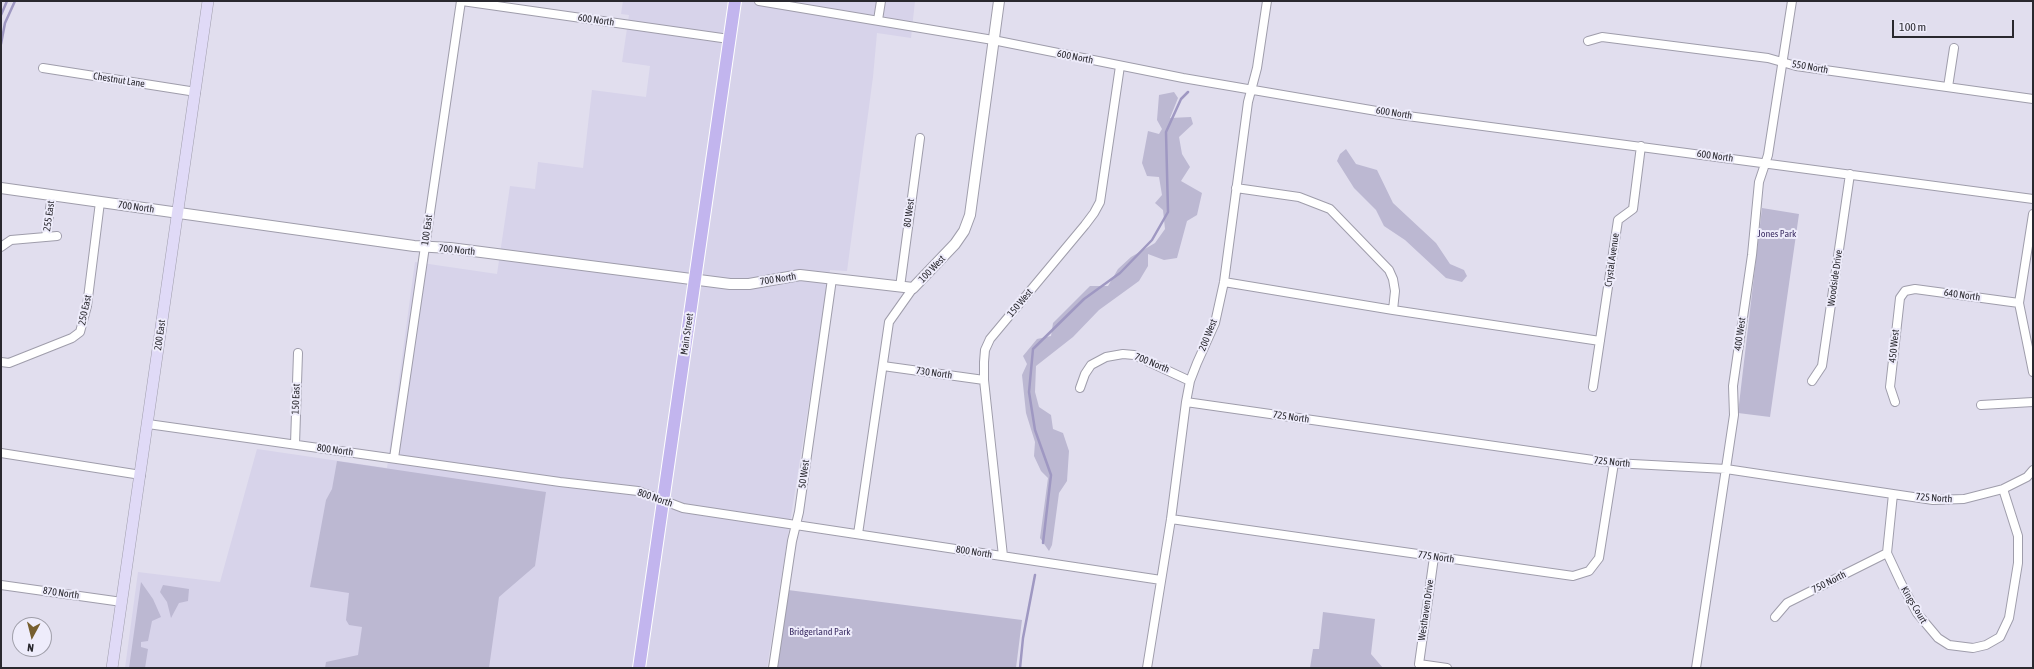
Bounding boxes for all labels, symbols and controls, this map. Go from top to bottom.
street label: 600 North [577,12,615,28]
scale bar [1894,12,2016,38]
text: 100 m [1899,20,1926,34]
street label: 600 North [1056,48,1094,66]
street label: 550 North [1791,58,1829,76]
street label: Chestnut Lane [92,70,146,90]
street label: 600 North [1375,104,1413,122]
street label: 600 North [1696,148,1734,164]
street label: 80 West [901,198,917,228]
street label: 700 North [117,199,155,215]
street label: 255 East [41,200,57,232]
street label: 100 East [419,214,435,246]
park label: Jones Park [1758,228,1796,240]
street label: Crystal Avenue [1602,232,1622,288]
street label: 700 North [438,242,476,258]
street label: Woodside Drive [1825,249,1845,307]
street label: 100 West [916,253,948,285]
street label: 700 North [759,270,797,288]
street label: 150 West [1005,286,1035,320]
street label: 640 North [1943,287,1981,303]
street label: 250 East [76,294,94,326]
street label: Main Street [678,312,696,356]
street label: 200 West [1196,317,1220,353]
street label: 400 West [1732,317,1748,351]
street label: 200 East [152,319,168,351]
street label: 450 West [1886,329,1902,363]
street label: 700 North [1133,351,1171,375]
street label: 730 North [915,365,953,381]
street label: 150 East [289,383,303,415]
street label: 725 North [1272,409,1310,425]
street label: 800 North [316,442,354,458]
street label: 725 North [1593,454,1631,470]
street label: 50 West [796,459,812,489]
street label: 800 North [636,486,674,510]
street label: 725 North [1915,491,1953,505]
street label: 800 North [955,543,993,561]
street label: 775 North [1417,549,1455,565]
street label: 750 North [1810,568,1848,596]
street label: Westhaven Drive [1416,579,1436,641]
street label: Kings Court [1898,584,1930,626]
street label: 870 North [42,585,80,601]
north arrow [12,617,52,657]
park label: Bridgerland Park [789,626,851,638]
text: N [27,642,35,654]

